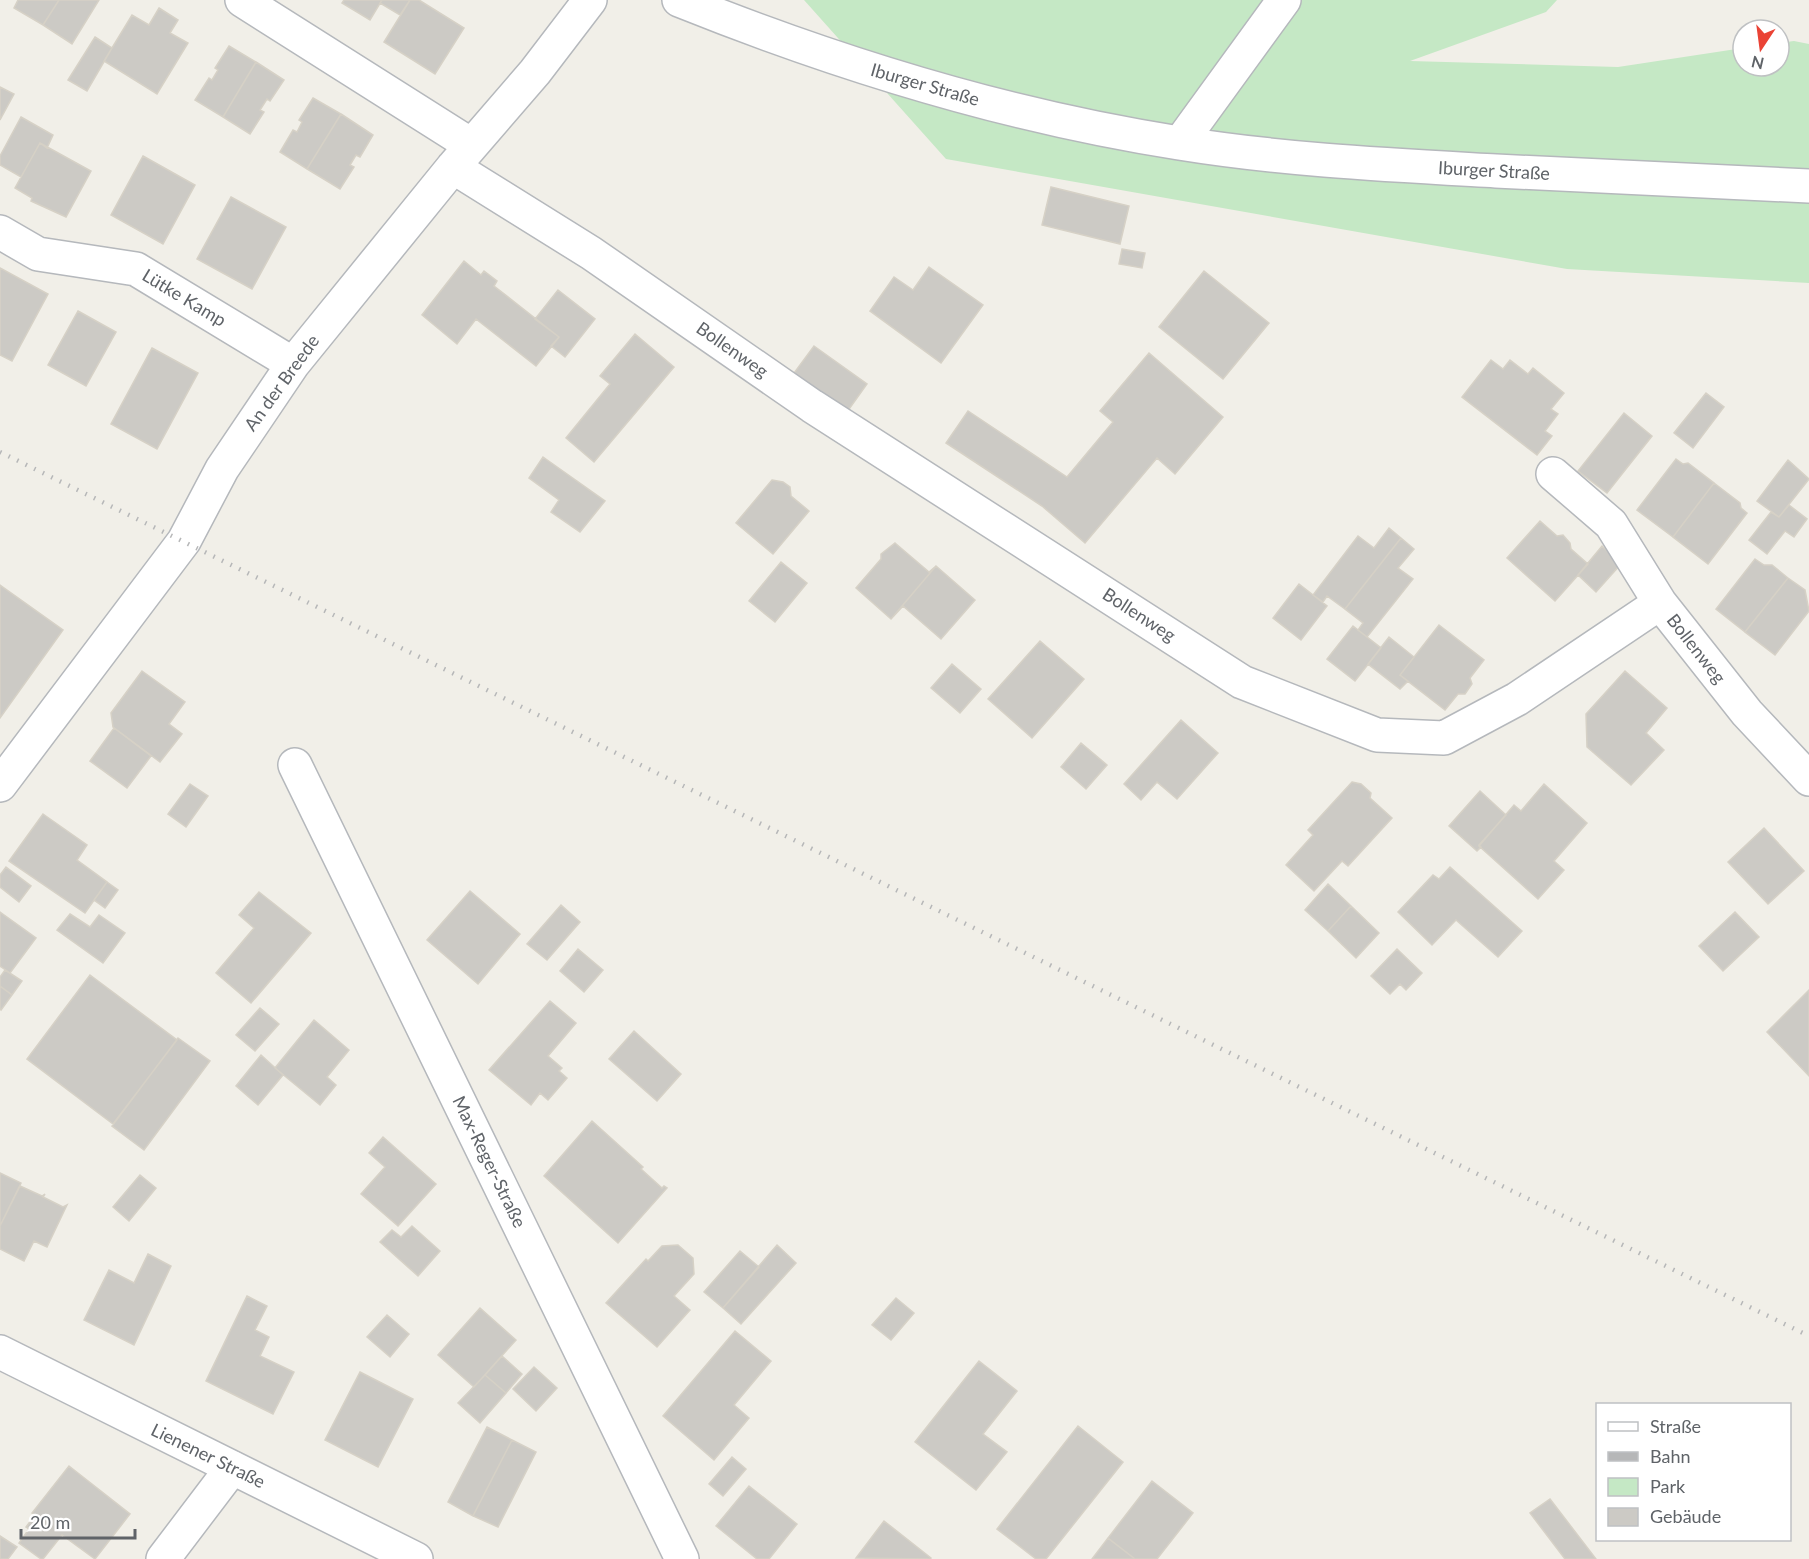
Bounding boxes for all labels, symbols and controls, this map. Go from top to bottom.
north arrow [1731,18,1791,78]
text: N [1749,52,1766,74]
street label: Iburger Straße [868,58,982,110]
street label: Iburger Straße [1438,156,1551,184]
street label: Lütke Kamp [139,264,230,331]
street label: Bollenweg [692,316,773,382]
street label: An der Breede [239,330,323,435]
street label: Bollenweg [1099,582,1180,646]
street label: Bollenweg [1663,609,1731,688]
street label: Max-Reger-Straße [449,1092,531,1231]
legend [1596,1403,1791,1541]
text: Straße [1650,1415,1701,1437]
street label: Lienener Straße [148,1418,269,1492]
text: Bahn [1650,1445,1691,1467]
text: Park [1650,1475,1686,1497]
scale bar [21,1502,135,1540]
text: Gebäude [1650,1505,1721,1527]
text: 20 m [30,1511,70,1533]

